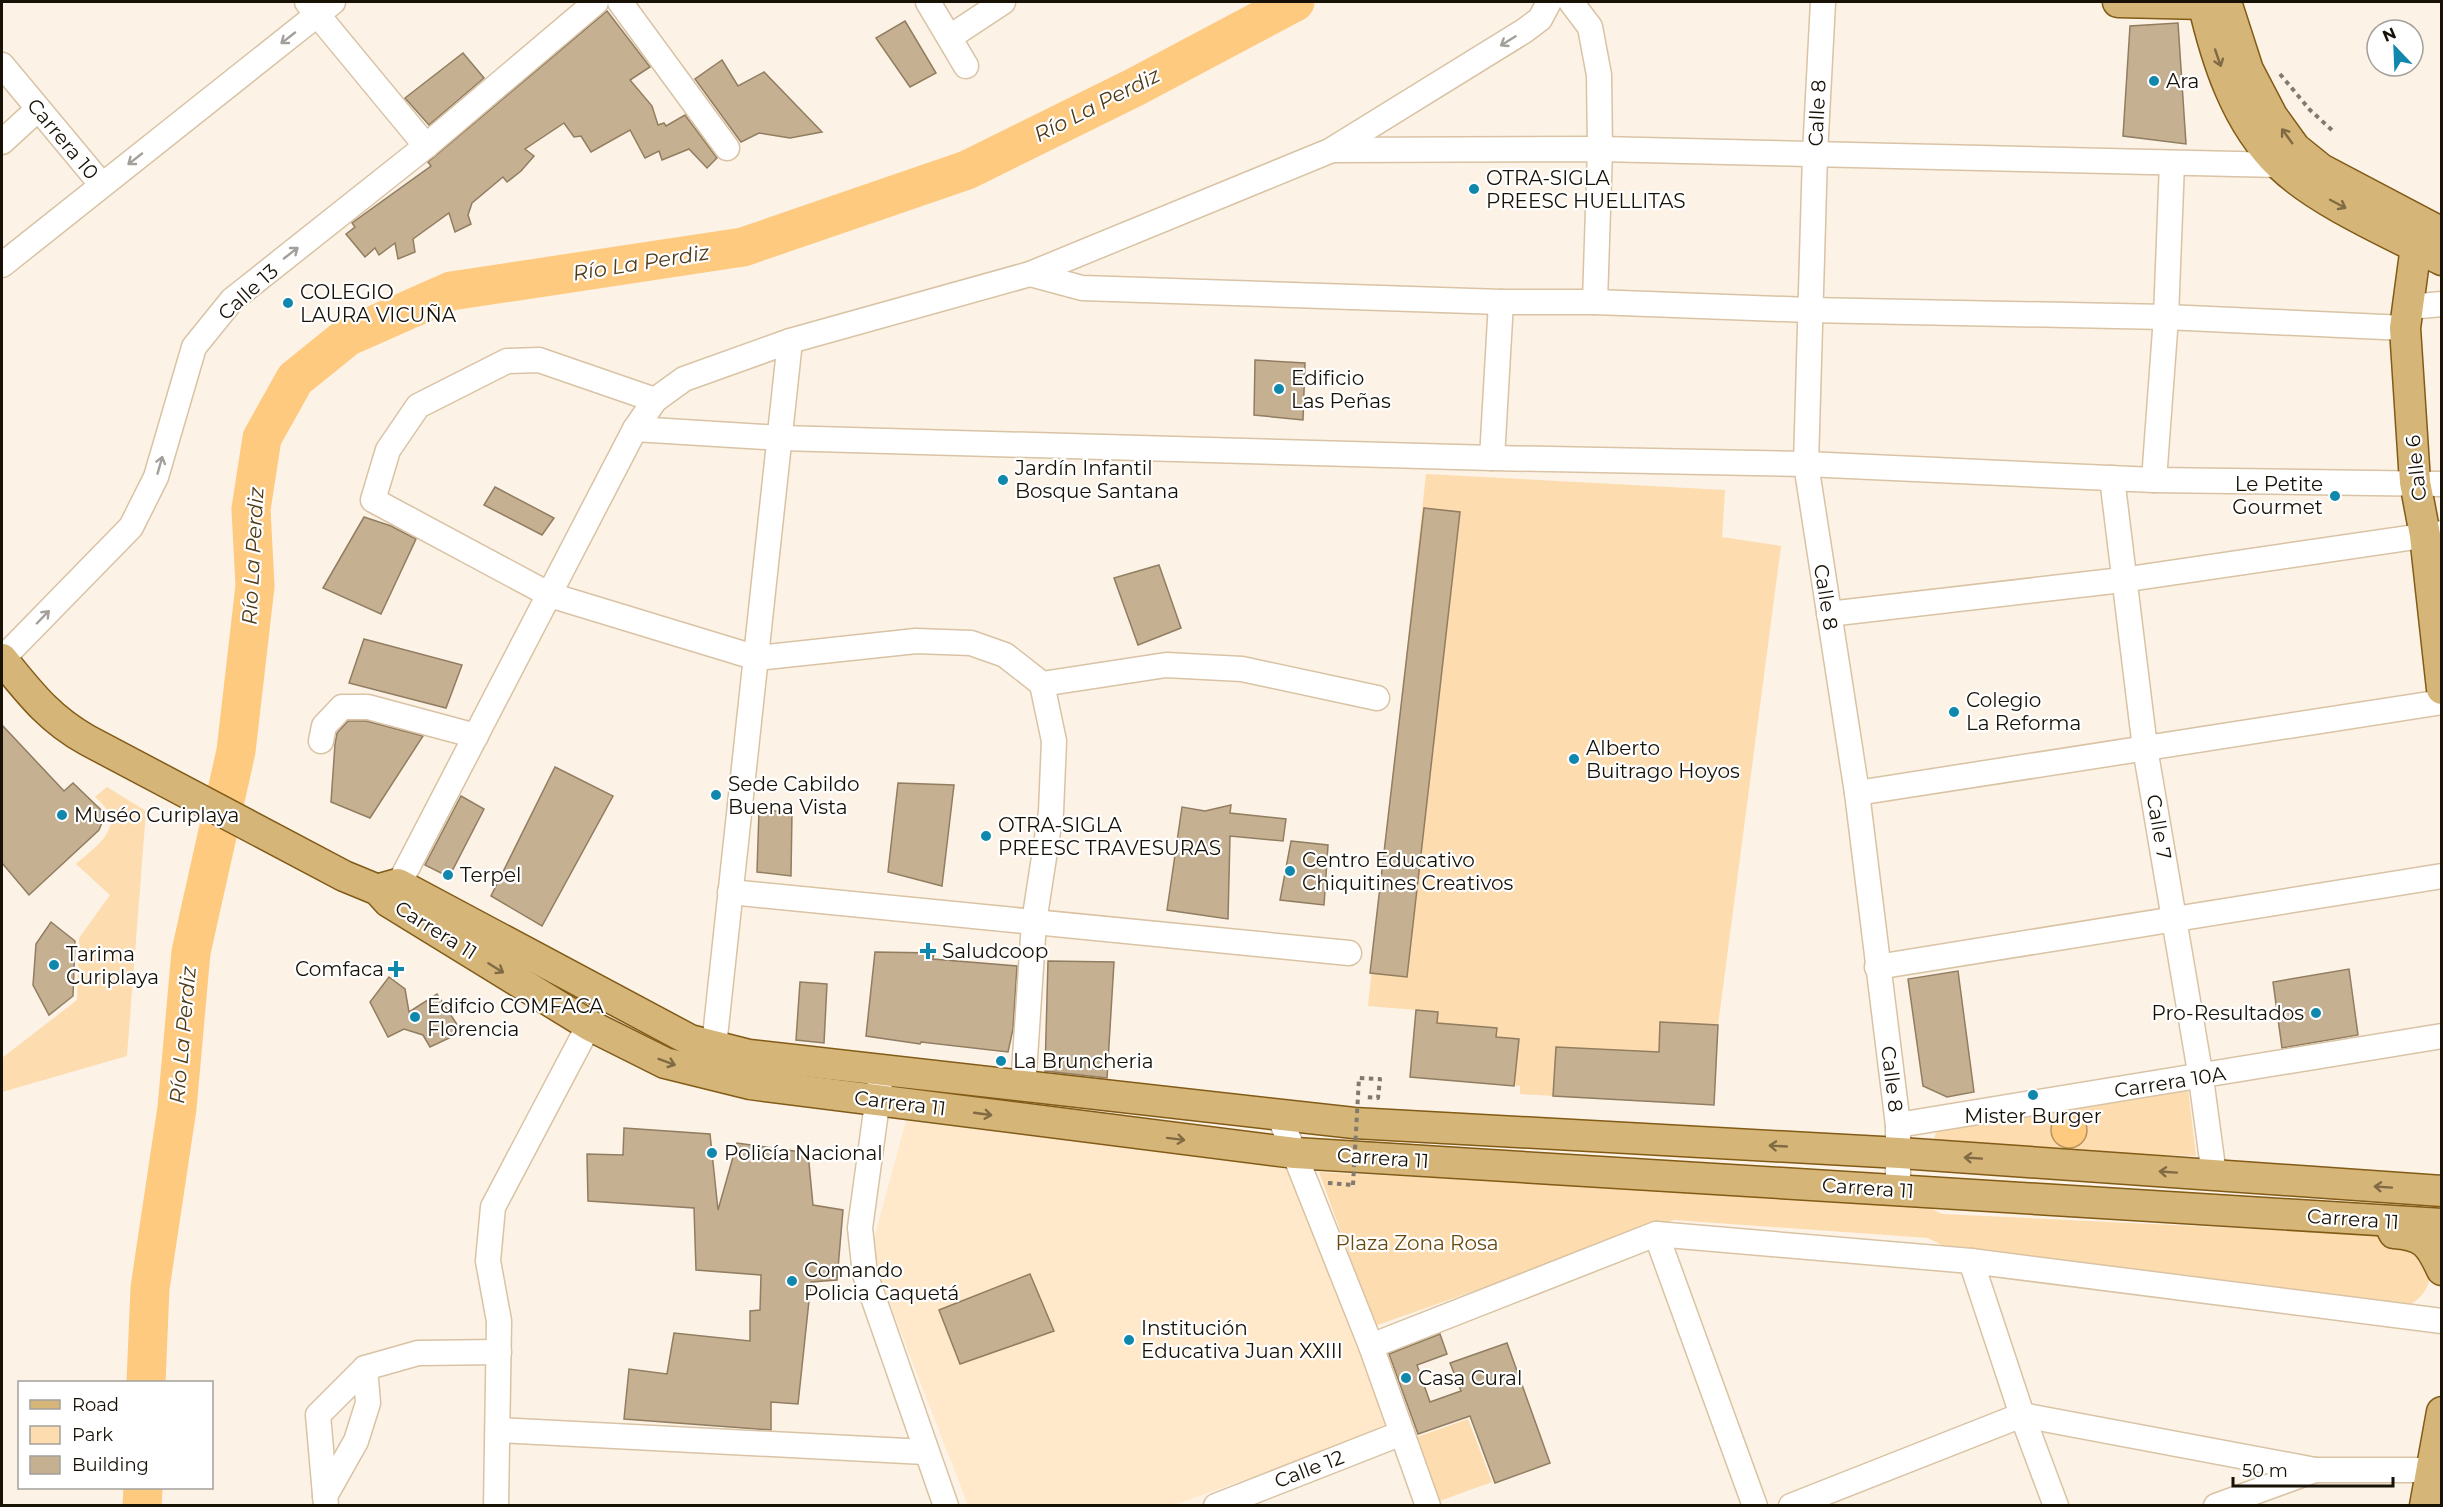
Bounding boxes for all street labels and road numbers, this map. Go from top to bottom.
street label: Calle 8 [1803,79,1831,147]
street label: Carrera 10 [22,94,104,184]
street label: Calle 13 [213,259,283,325]
street label: Calle 6 [2401,434,2431,502]
street label: Calle 8 [1809,562,1843,632]
street label: Calle 7 [2141,793,2177,861]
street label: Carrera 11 [391,895,481,965]
street label: Calle 8 [1876,1044,1908,1114]
street label: Carrera 10A [2113,1061,2228,1103]
street label: Carrera 11 [853,1085,947,1121]
street label: Carrera 11 [1336,1143,1430,1173]
street label: Carrera 11 [1821,1173,1915,1203]
street label: Carrera 11 [2306,1204,2400,1234]
street label: Calle 12 [1271,1445,1347,1493]

